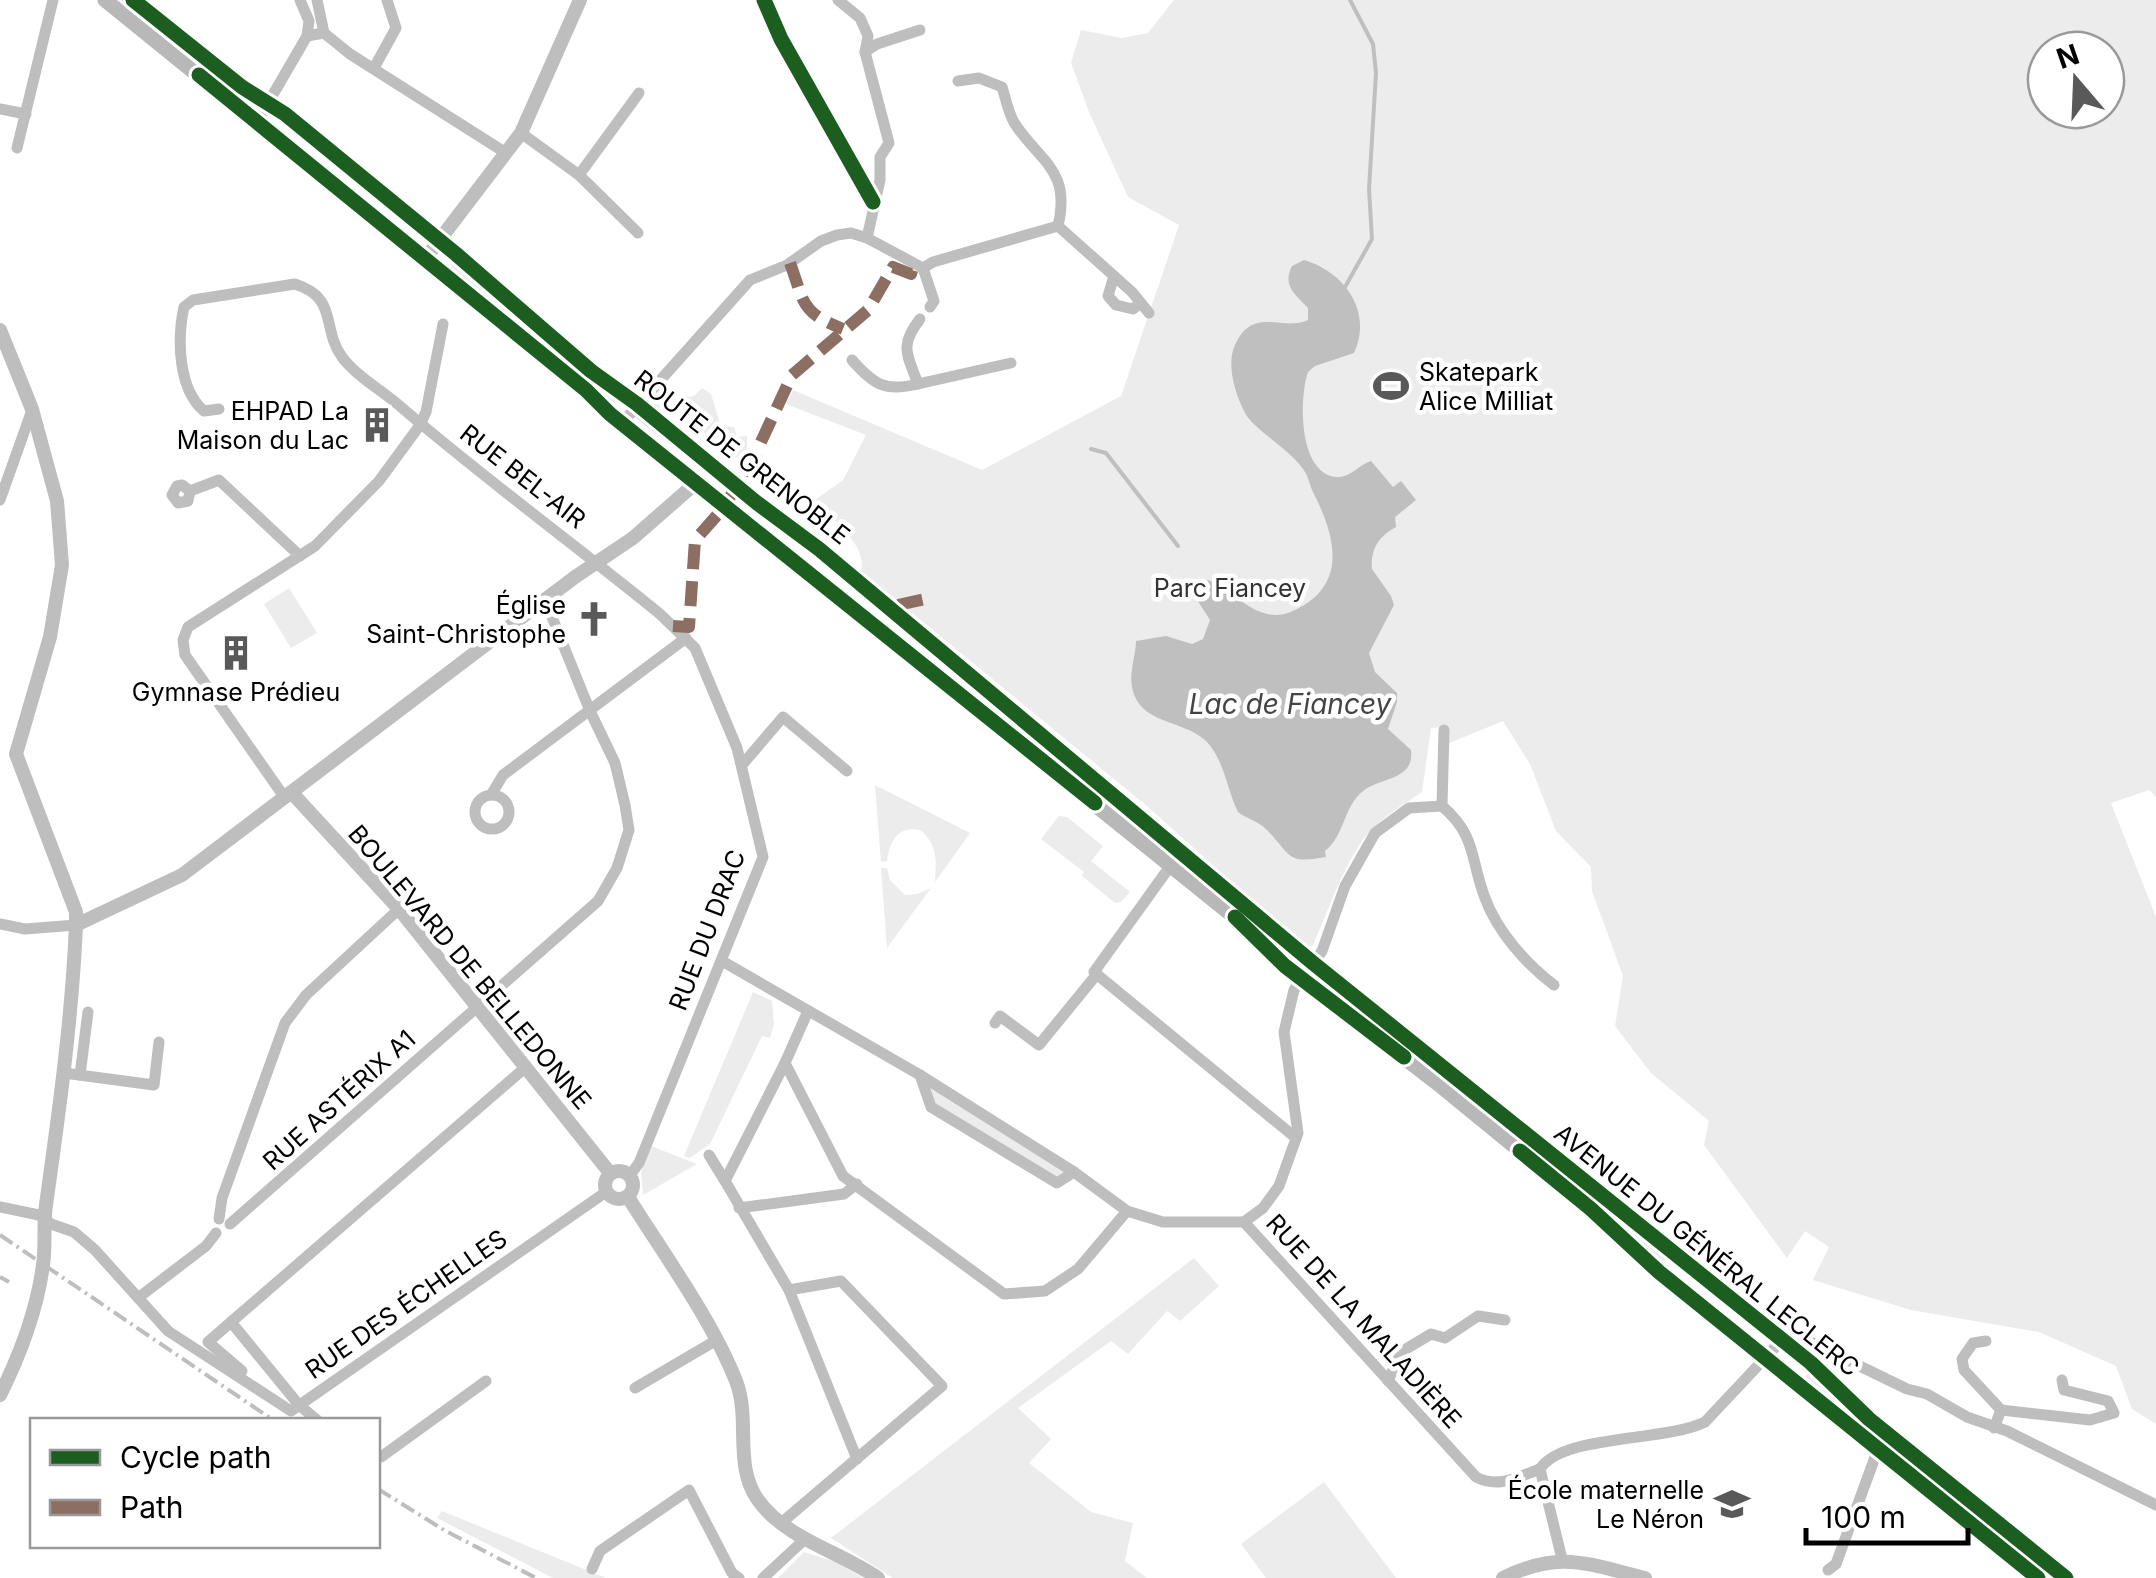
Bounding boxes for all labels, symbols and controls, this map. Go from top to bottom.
north arrow [2026,30,2126,130]
text: N [2052,37,2083,76]
place label: Skatepark Alice Milliat [1419,357,1553,416]
street label: ROUTE DE GRENOBLE [628,363,856,551]
sports icon: Skatepark Alice Milliat [1372,367,1410,405]
place label: EHPAD La Maison du Lac [177,396,349,455]
building icon: EHPAD La Maison du Lac [358,406,396,444]
street label: RUE BEL-AIR [454,418,592,534]
park label: Parc Fiancey [1154,573,1306,603]
place label: Église Saint-Christophe [366,589,566,649]
church icon: Église Saint-Christophe [575,600,613,638]
building icon: Gymnase Prédieu [217,634,255,672]
place label: Gymnase Prédieu [132,677,340,707]
water label: Lac de Fiancey [1189,687,1392,721]
street label: BOULEVARD DE BELLEDONNE [342,819,598,1115]
street label: RUE DU DRAC [663,846,751,1014]
street label: RUE ASTÉRIX A1 [256,1023,421,1176]
street label: AVENUE DU GÉNÉRAL LECLERC [1548,1117,1866,1382]
street label: RUE DE LA MALADIÈRE [1260,1207,1469,1434]
street label: RUE DES ÉCHELLES [299,1222,513,1385]
legend [30,1418,380,1548]
text: Cycle path [120,1439,272,1475]
place label: École maternelle Le Néron [1508,1474,1704,1534]
scale bar [1806,1483,1968,1545]
school or university icon: École maternelle Le Néron [1713,1485,1751,1523]
text: Path [120,1489,184,1525]
text: 100 m [1821,1499,1906,1535]

